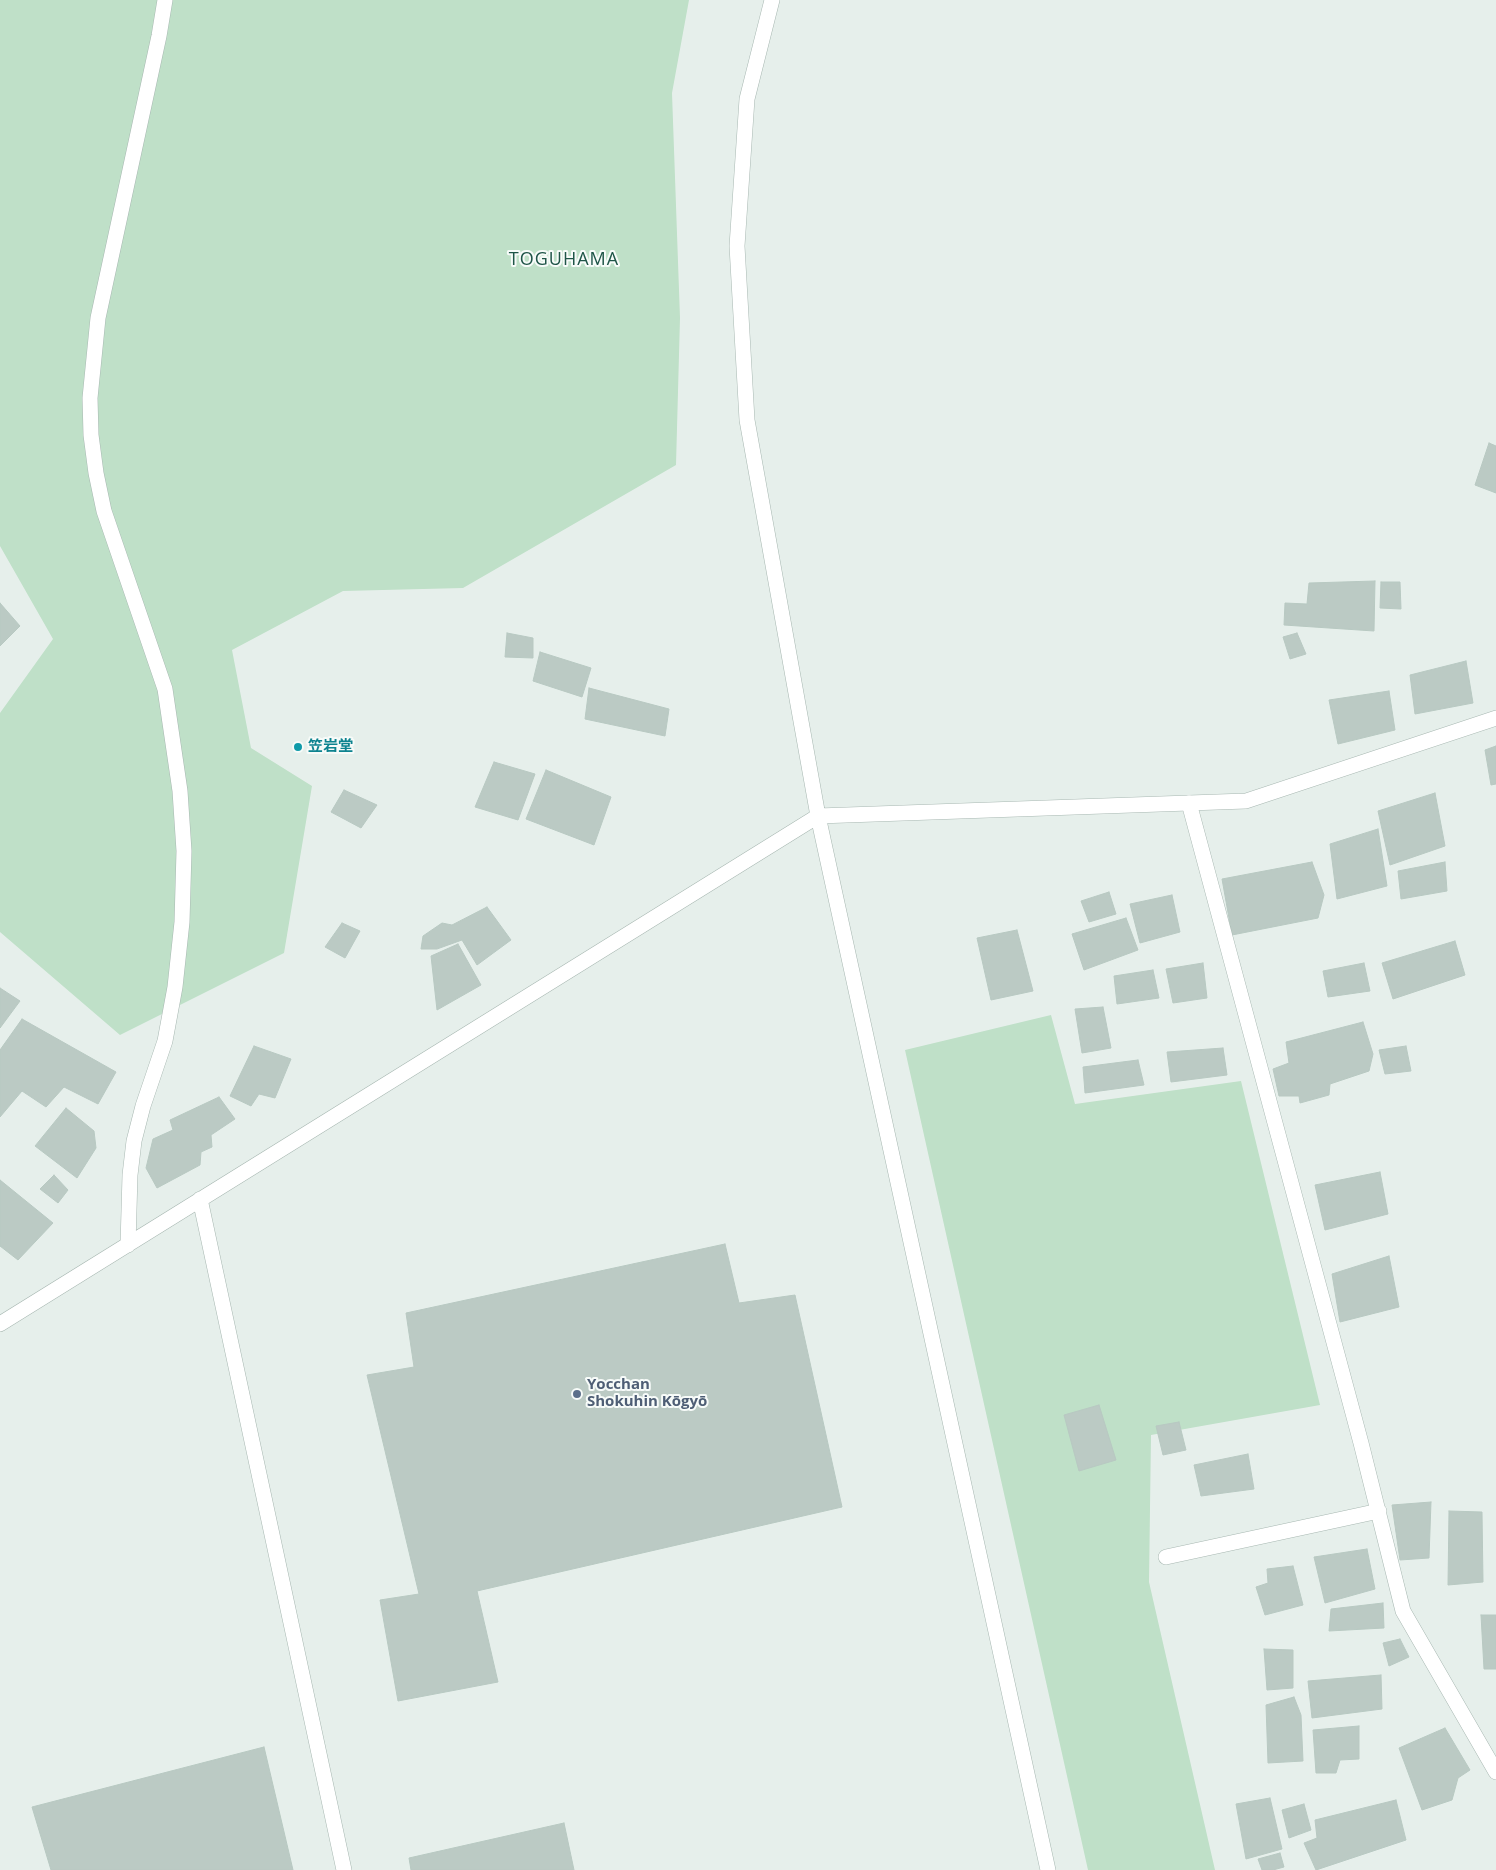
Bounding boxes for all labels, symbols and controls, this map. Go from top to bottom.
district label: TOGUHAMA [508,249,620,271]
place label: 笠岩堂 [308,738,353,756]
marker: 笠岩堂 [292,741,304,753]
place label: Yocchan Shokuhin Kōgyō [587,1376,707,1411]
marker: Yocchan Shokuhin Kōgyō [571,1388,583,1400]

